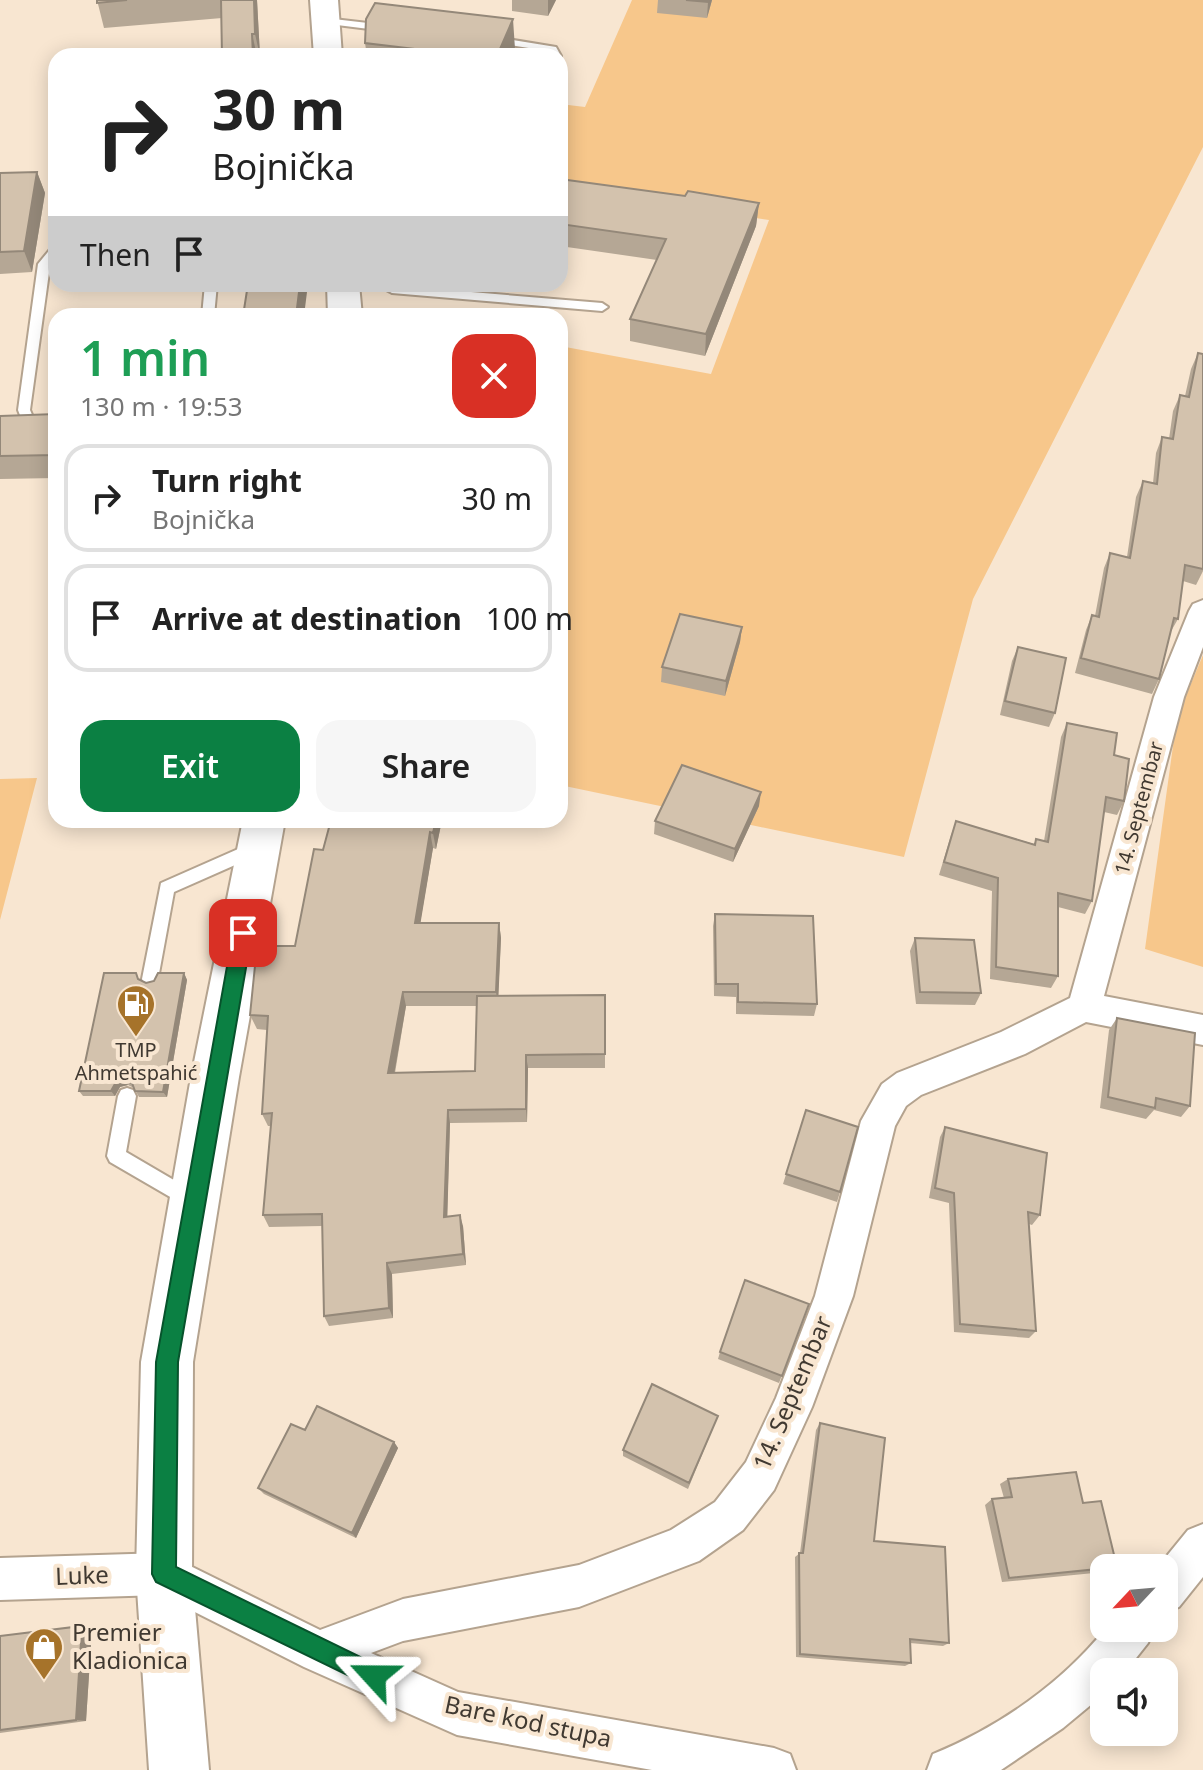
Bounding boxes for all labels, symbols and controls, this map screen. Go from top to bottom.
text: 30 m [212,70,345,146]
icon: right [80,80,184,184]
text: Bojnička [212,142,355,191]
icon: arrive [167,232,211,276]
text: Then [80,234,151,275]
text: 1 min [80,325,210,390]
button: close [452,334,536,418]
text: 130 m · 19:53 [80,388,243,424]
text: Turn right [152,460,302,501]
icon: right [84,476,128,520]
text: 30 m [462,478,532,519]
text: Bojnička [152,501,255,537]
icon: arrive [84,596,128,640]
text: Arrive at destination [152,598,462,639]
text: 100 m [486,598,573,639]
button: Exit [80,720,300,812]
button: Share [316,720,536,812]
street label: 14. Septembar [1108,738,1169,878]
pin [209,899,277,967]
icon: arrive [221,911,265,955]
fuel station icon: TMP Ahmetspahić [115,983,157,1038]
place label: TMP Ahmetspahić [75,1036,197,1086]
street label: 14. Septembar [744,1310,839,1475]
north arrow [1090,1554,1178,1642]
map controls [1090,1554,1178,1746]
street label: Luke [55,1557,109,1592]
place label: Premier Kladionica [72,1615,188,1676]
shop icon: Premier Kladionica [23,1626,65,1681]
position arrow [332,1634,416,1718]
button: sound [1090,1658,1178,1746]
street label: Bare kod stupa [442,1687,615,1754]

